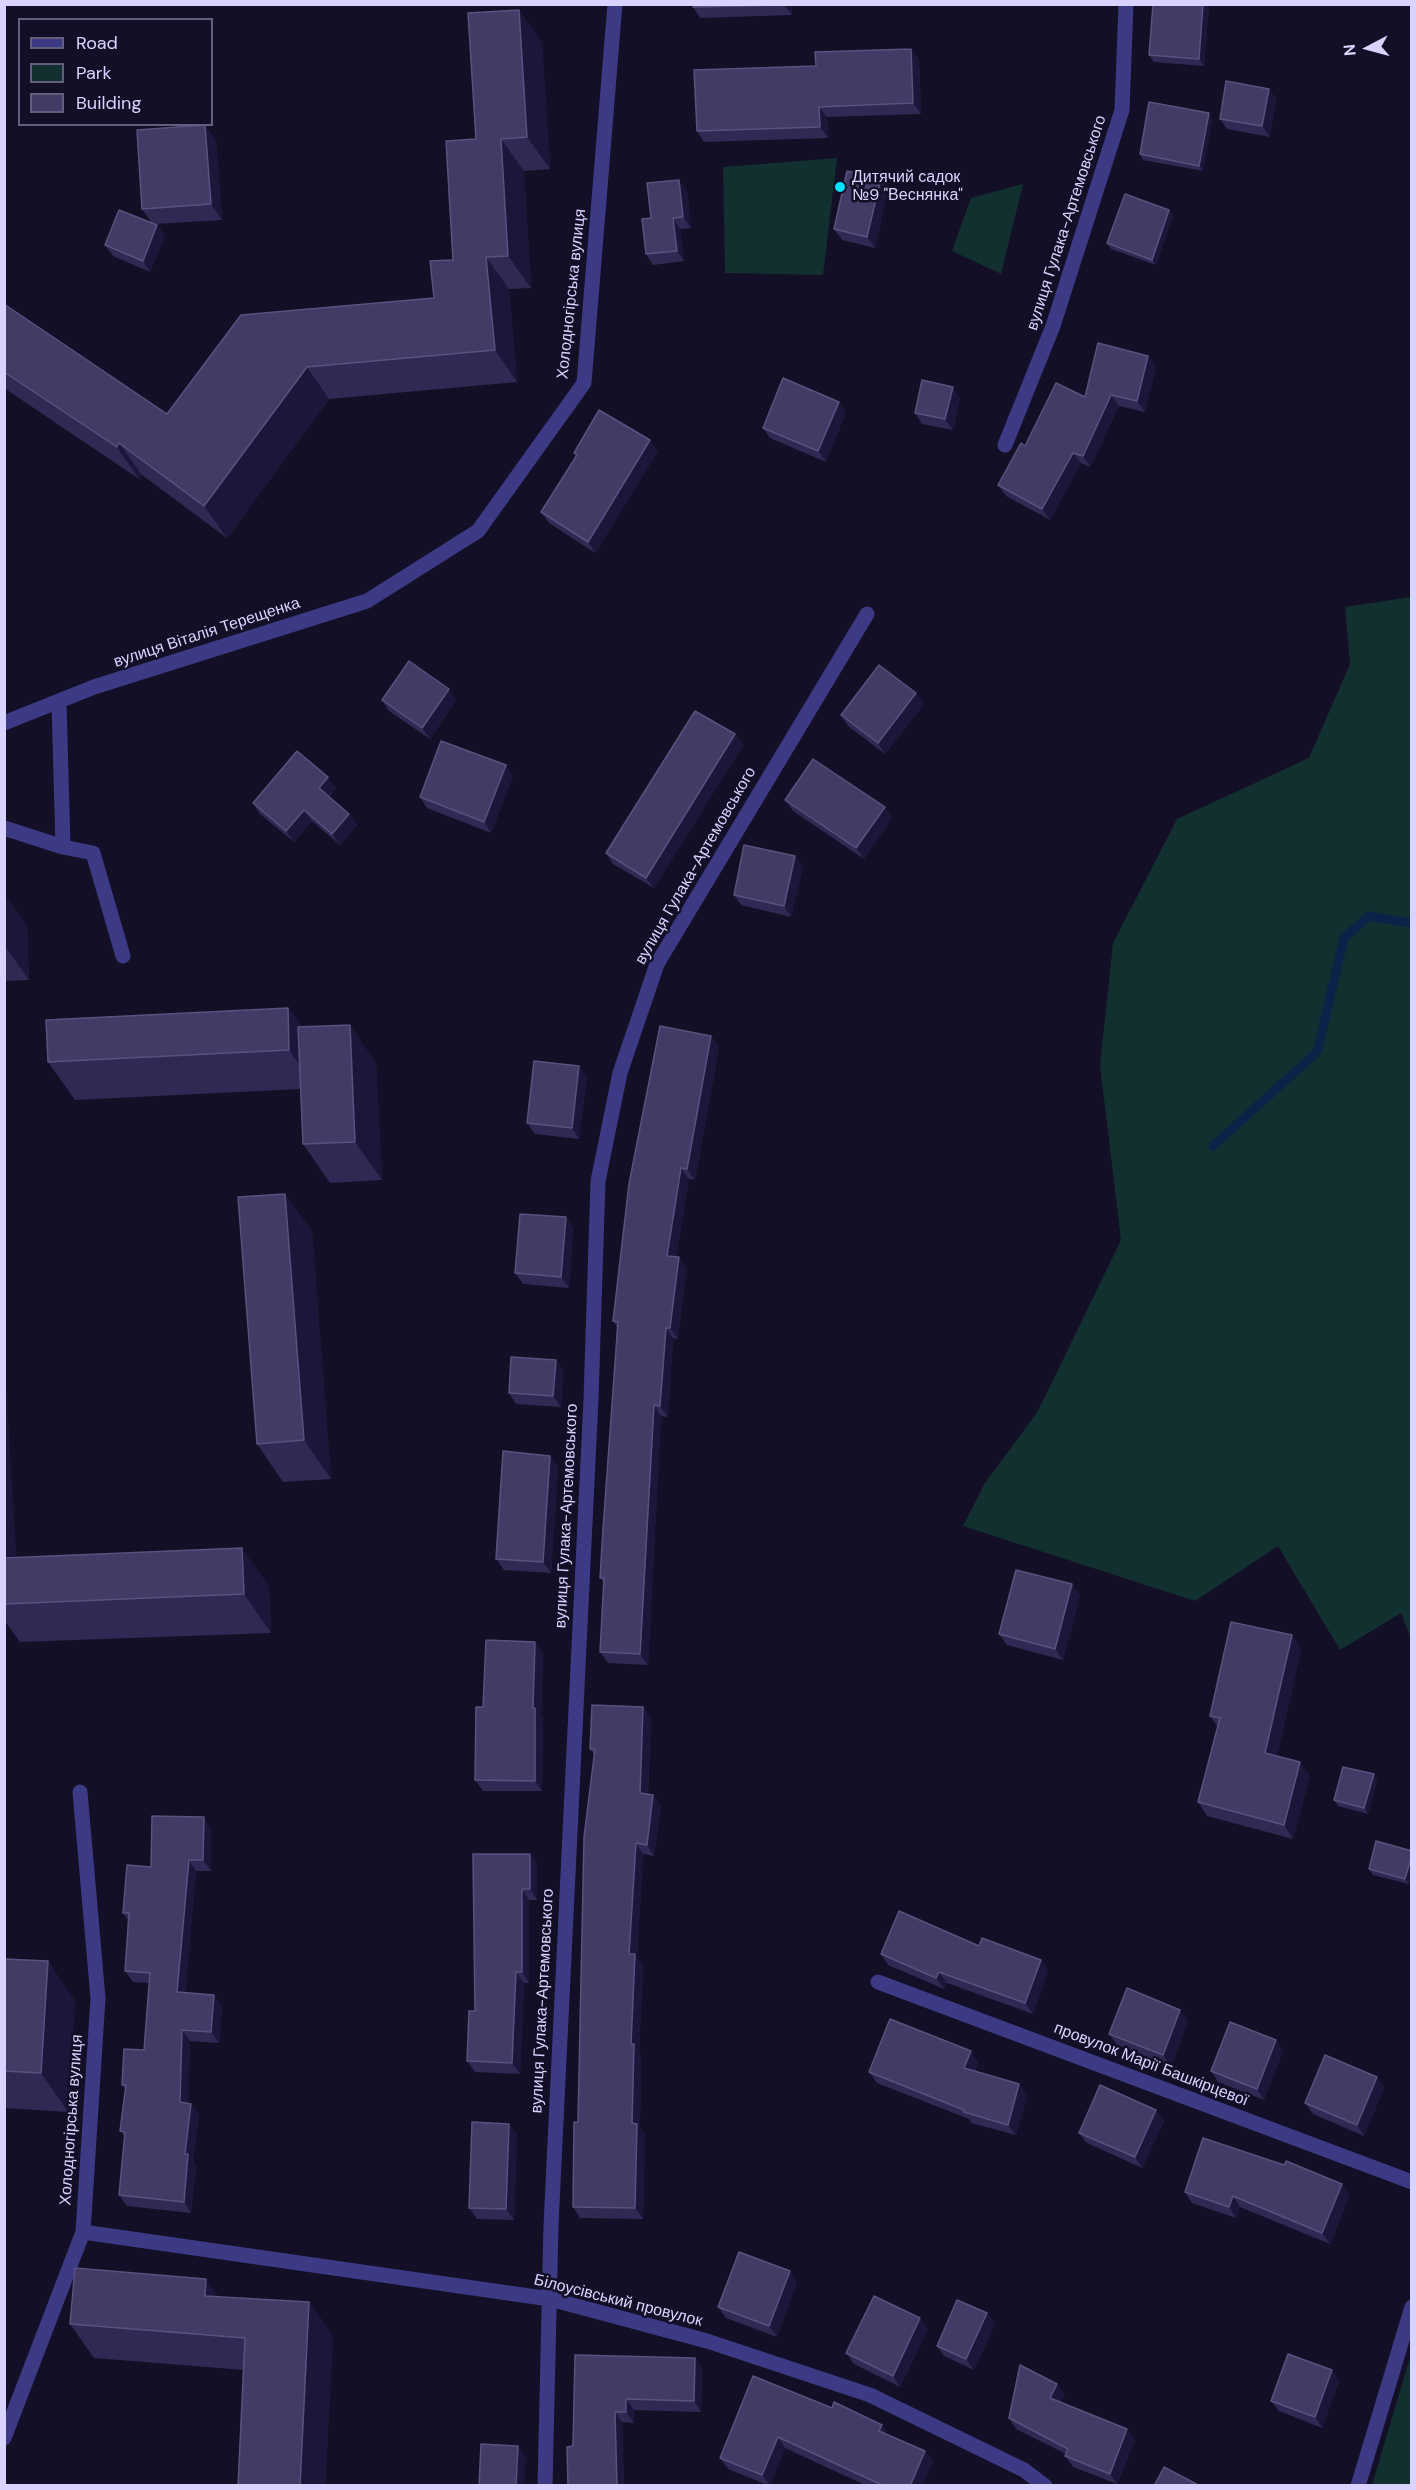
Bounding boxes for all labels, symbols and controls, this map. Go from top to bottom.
legend [18,18,213,126]
north arrow [1338,18,1398,78]
text: Road [76,31,118,55]
text: N [1339,43,1361,57]
text: Park [76,61,112,85]
text: Building [76,91,141,115]
street label: вулиця Гулака-Артемовського [1023,113,1111,333]
place label: Дитячий садок №9 "Веснянка" [852,168,963,206]
marker: Дитячий садок №9 "Веснянка" [833,180,847,194]
street label: Холодногірська вулиця [554,208,590,380]
street label: вулиця Віталія Терещенка [111,594,303,672]
street label: вулиця Гулака-Артемовського [631,764,761,968]
street label: вулиця Гулака-Артемовського [552,1403,582,1629]
street label: вулиця Гулака-Артемовського [528,1888,558,2114]
street label: провулок Марії Башкірцевої [1051,2019,1251,2111]
street label: Холодногірська вулиця [56,2034,88,2206]
street label: Білоусівський провулок [532,2271,704,2331]

